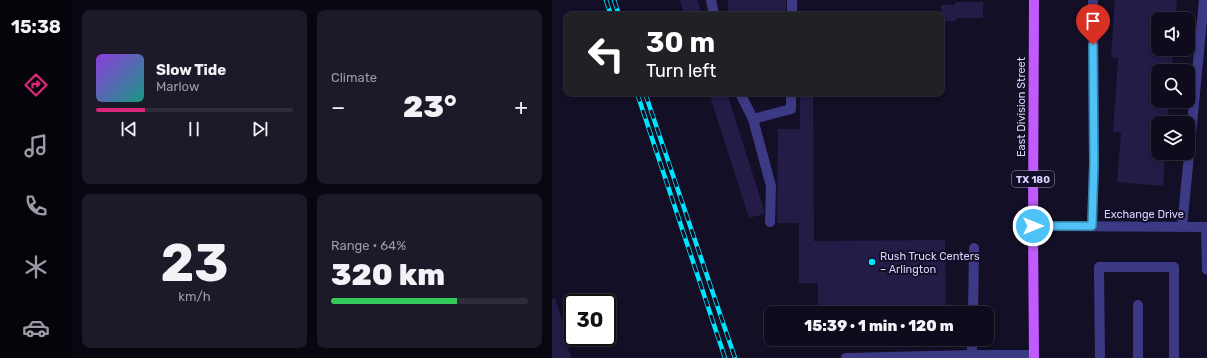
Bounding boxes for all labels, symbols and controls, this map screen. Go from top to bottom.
pin [1076,4,1110,45]
icon: arrive [1082,10,1104,32]
map controls [1151,12,1195,160]
button: sound [1151,12,1195,56]
text: 15:38 [11,16,61,38]
text: 30 m [646,26,715,59]
icon: left [580,28,632,80]
street label: East Division Street [1015,56,1028,157]
text: Turn left [646,60,716,82]
text: Slow Tide [156,61,226,79]
button: search [1151,64,1195,108]
text: Climate [331,70,377,85]
icon: directions [22,71,50,99]
text: Marlow [156,79,199,94]
text: 23° [403,89,457,125]
text: − [331,94,345,121]
text: + [514,94,528,121]
button: layers [1151,116,1195,160]
icon: previous [118,118,140,140]
icon: pause [183,118,205,140]
icon: next [249,118,271,140]
icon: music [22,132,50,160]
road number: TX 180 [1012,171,1054,187]
icon: phone [22,192,50,220]
position arrow [1012,205,1054,247]
street label: Exchange Drive [1104,208,1184,221]
text: 23 [160,232,229,294]
text: Range · 64% [331,238,406,253]
place label: Rush Truck Centers – Arlington [880,250,980,276]
icon: climate [22,253,50,281]
text: 320 km [331,257,445,293]
marker: Rush Truck Centers – Arlington [867,257,877,267]
text: km/h [178,289,211,304]
speed limit sign: 30 [564,294,616,346]
icon: car [22,314,50,342]
text: 15:39 · 1 min · 120 m [804,317,954,335]

